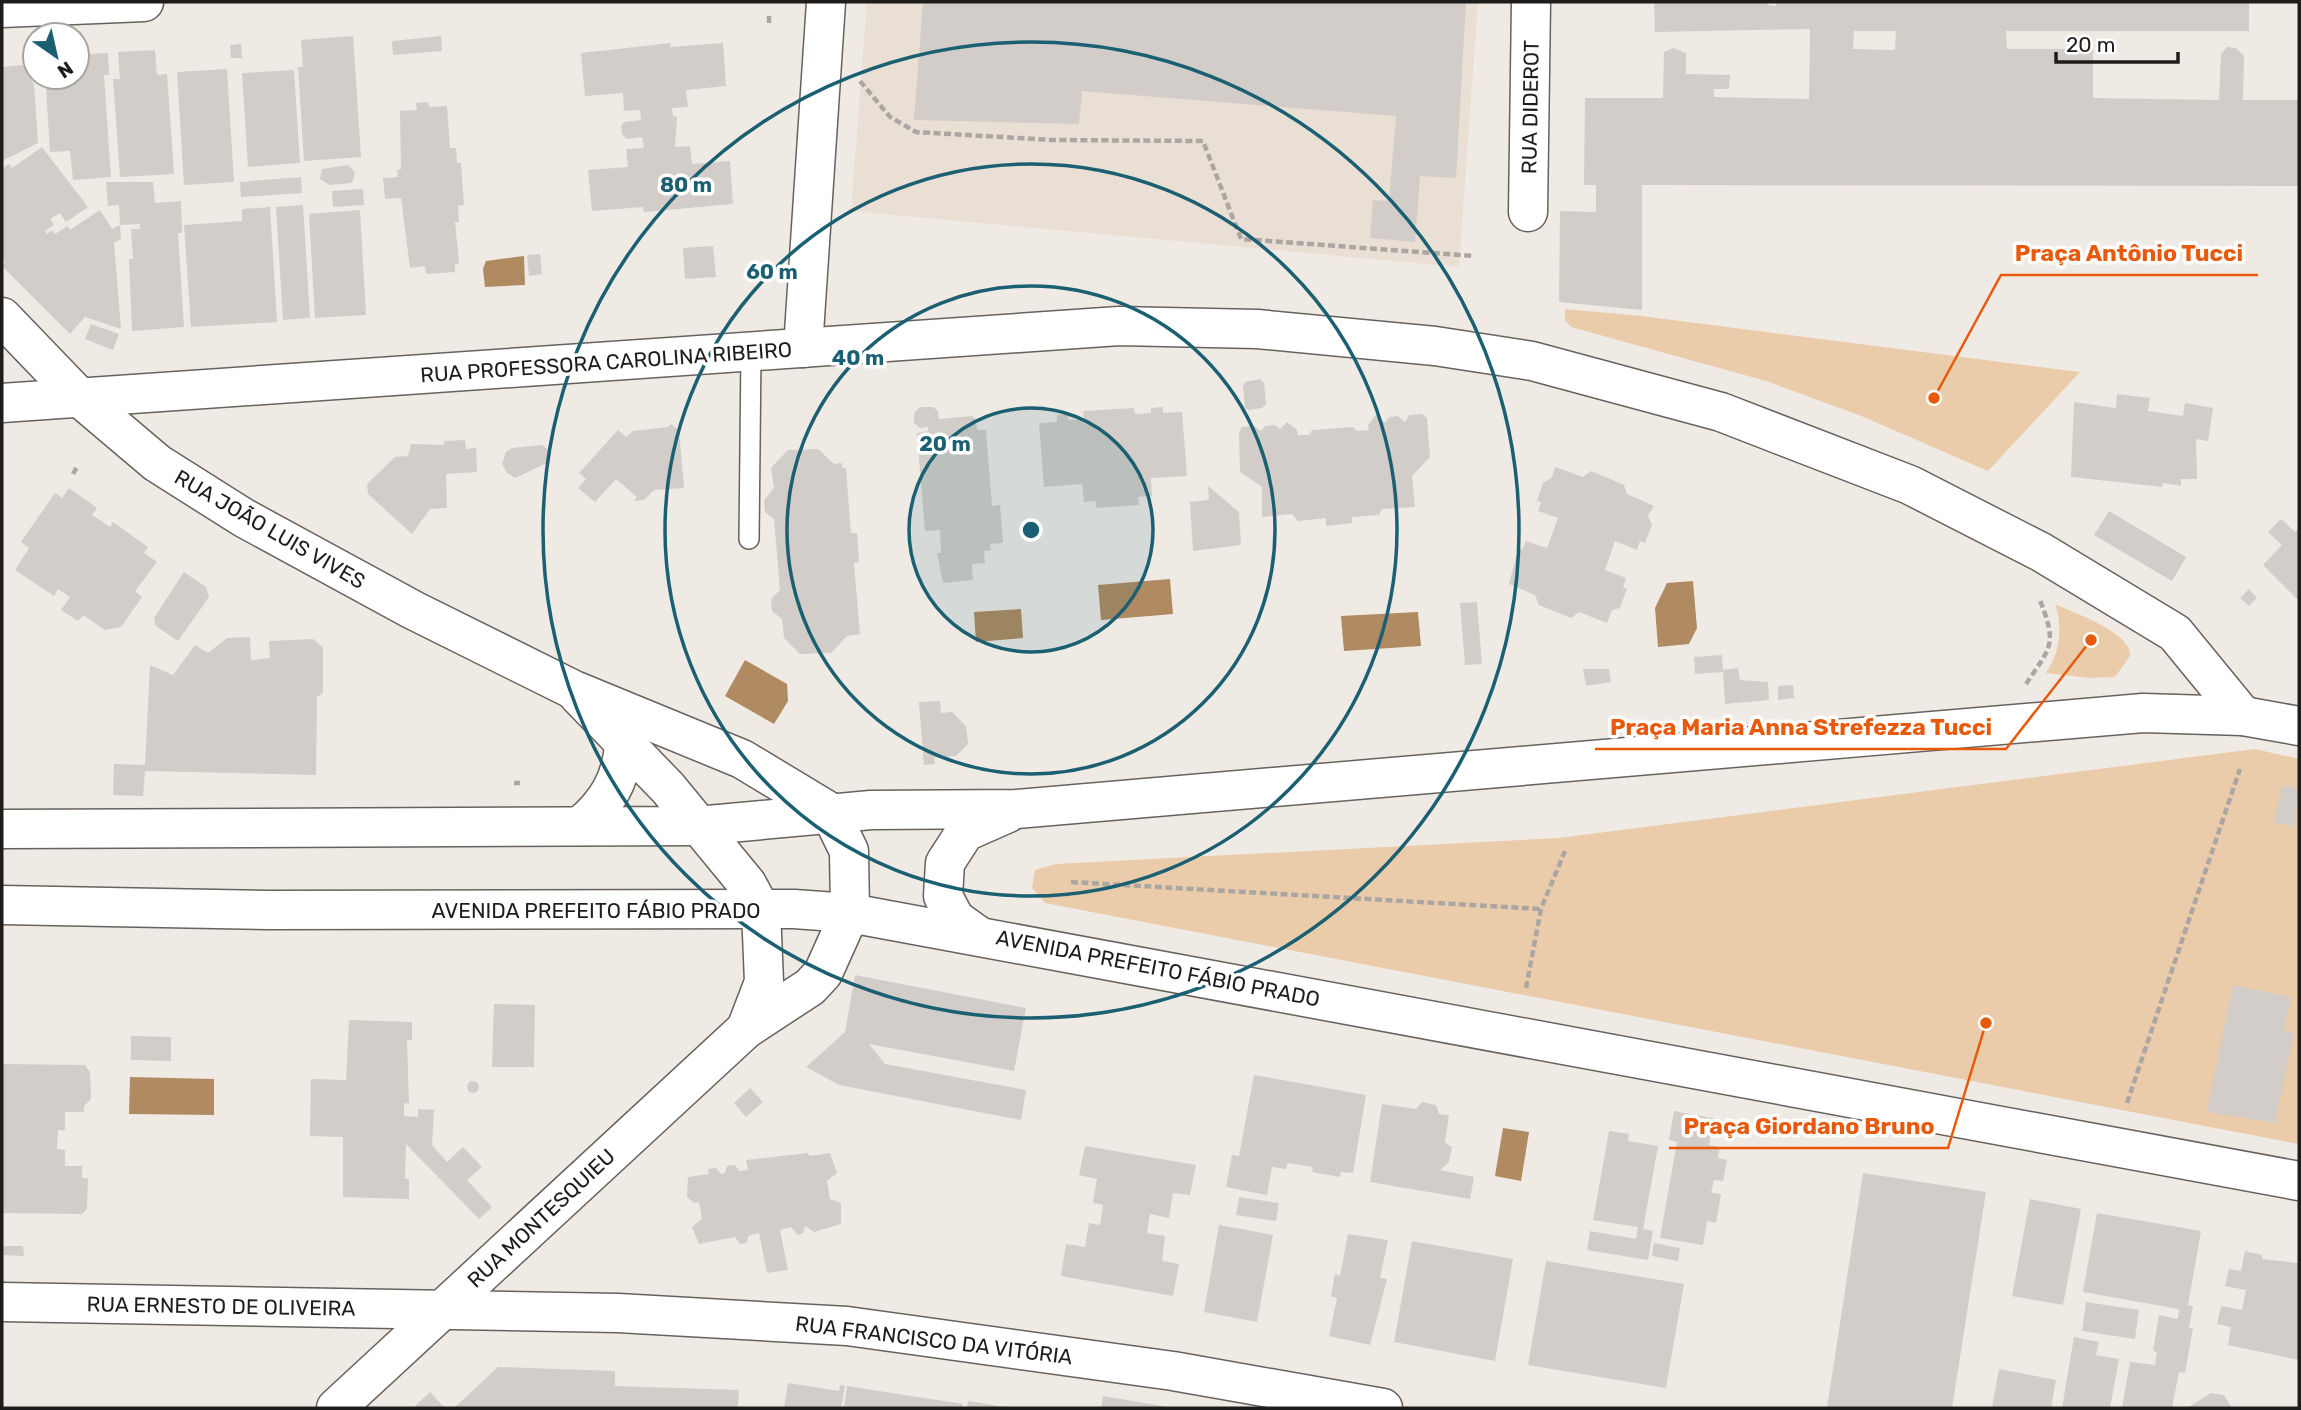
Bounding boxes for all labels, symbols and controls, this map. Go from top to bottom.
north arrow [21,21,91,91]
scale bar [2056,21,2178,65]
text: 20 m [2066,32,2115,57]
street label: RUA DIDEROT [1516,40,1544,174]
text: N [53,56,77,83]
text: 80 m [660,172,712,197]
callout: Praça Antônio Tucci [2001,231,2258,275]
text: Praça Antônio Tucci [2015,239,2243,267]
text: 60 m [746,259,798,284]
street label: RUA PROFESSORA CAROLINA RIBEIRO [419,337,793,387]
text: 40 m [832,345,884,370]
text: 20 m [919,431,971,456]
street label: RUA JOÃO LUIS VIVES [170,464,370,594]
centre of rings [1019,518,1043,542]
callout: Praça Maria Anna Strefezza Tucci [1595,705,2006,749]
text: Praça Maria Anna Strefezza Tucci [1610,713,1992,741]
street label: AVENIDA PREFEITO FÁBIO PRADO [431,898,761,923]
street label: AVENIDA PREFEITO FÁBIO PRADO [994,924,1322,1012]
callout: Praça Giordano Bruno [1669,1104,1948,1148]
text: Praça Giordano Bruno [1684,1112,1934,1140]
street label: RUA MONTESQUIEU [462,1143,620,1293]
street label: RUA ERNESTO DE OLIVEIRA [86,1291,356,1321]
street label: RUA FRANCISCO DA VITÓRIA [794,1311,1074,1369]

